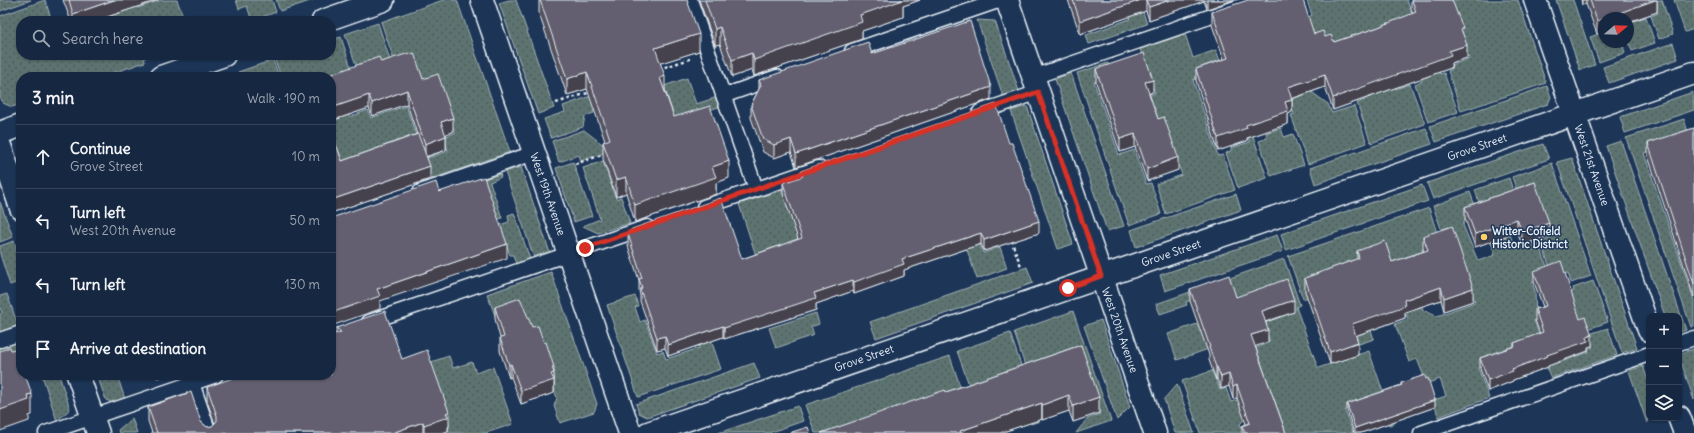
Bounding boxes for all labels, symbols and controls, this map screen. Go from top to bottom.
north arrow [1598,12,1634,48]
search box [16,16,336,60]
icon: search [30,27,52,49]
text: Search here [62,29,143,48]
text: 3 min [32,87,74,109]
text: Walk · 190 m [247,90,320,107]
street label: West 21st Avenue [1571,122,1613,208]
street label: Grove Street [1446,130,1509,164]
text: Continue [70,139,131,158]
icon: ahead [32,146,54,168]
text: 10 m [292,148,320,165]
street label: West 19th Avenue [527,151,569,238]
text: Grove Street [70,158,143,175]
text: Turn left [70,203,125,222]
icon: left [32,210,54,232]
text: 50 m [289,212,320,229]
text: West 20th Avenue [70,222,176,239]
place label: Witter-Cofield Historic District [1492,224,1568,251]
marker: Witter-Cofield Historic District [1479,232,1489,242]
street label: Grove Street [1140,236,1203,270]
route end [576,239,594,257]
icon: left [32,274,54,296]
text: Turn left [70,275,125,294]
text: 130 m [284,276,320,293]
route start [1059,279,1077,297]
street label: West 20th Avenue [1099,285,1141,375]
map controls [1646,313,1682,421]
button: + [1646,313,1682,349]
icon: arrive [32,338,54,360]
text: Arrive at destination [70,339,206,358]
street label: Grove Street [833,341,896,375]
button: − [1646,349,1682,385]
button: layers [1646,385,1682,421]

